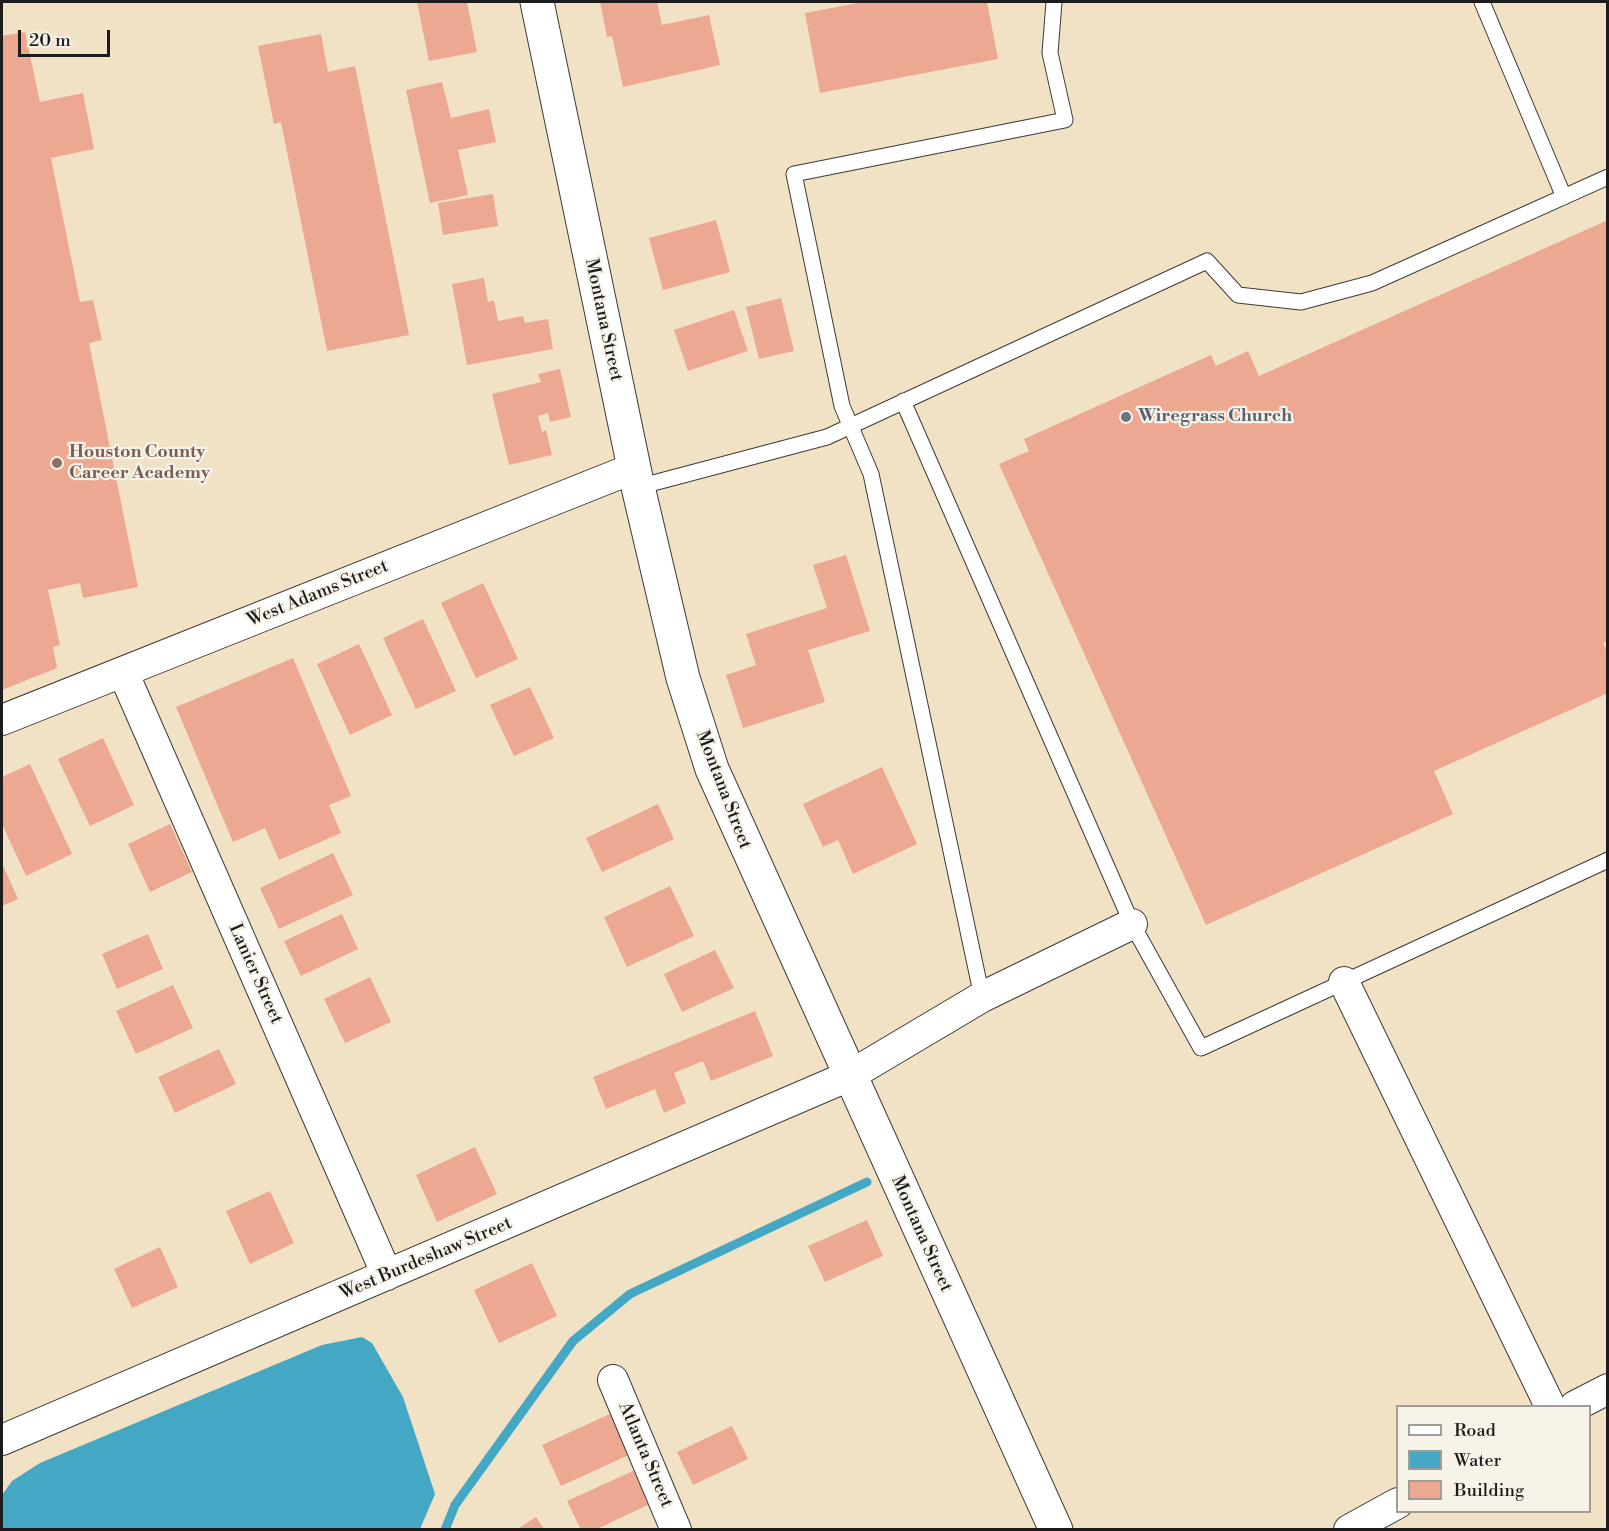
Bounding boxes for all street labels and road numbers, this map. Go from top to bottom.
street label: Montana Street [579,257,627,383]
street label: West Adams Street [244,556,392,632]
street label: Montana Street [691,728,755,852]
street label: Lanier Street [223,921,287,1027]
street label: Montana Street [886,1173,956,1295]
street label: West Burdeshaw Street [337,1213,515,1305]
street label: Atlanta Street [613,1399,677,1511]

